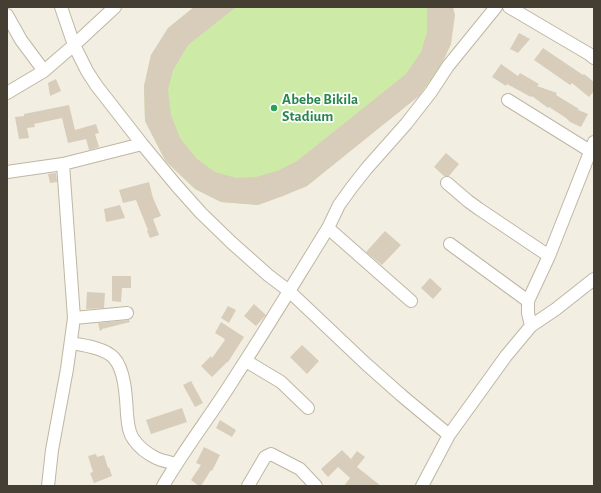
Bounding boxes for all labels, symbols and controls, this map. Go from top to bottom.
place label: Abebe Bikila Stadium [282,90,358,125]
marker: Abebe Bikila Stadium [269,103,279,113]

